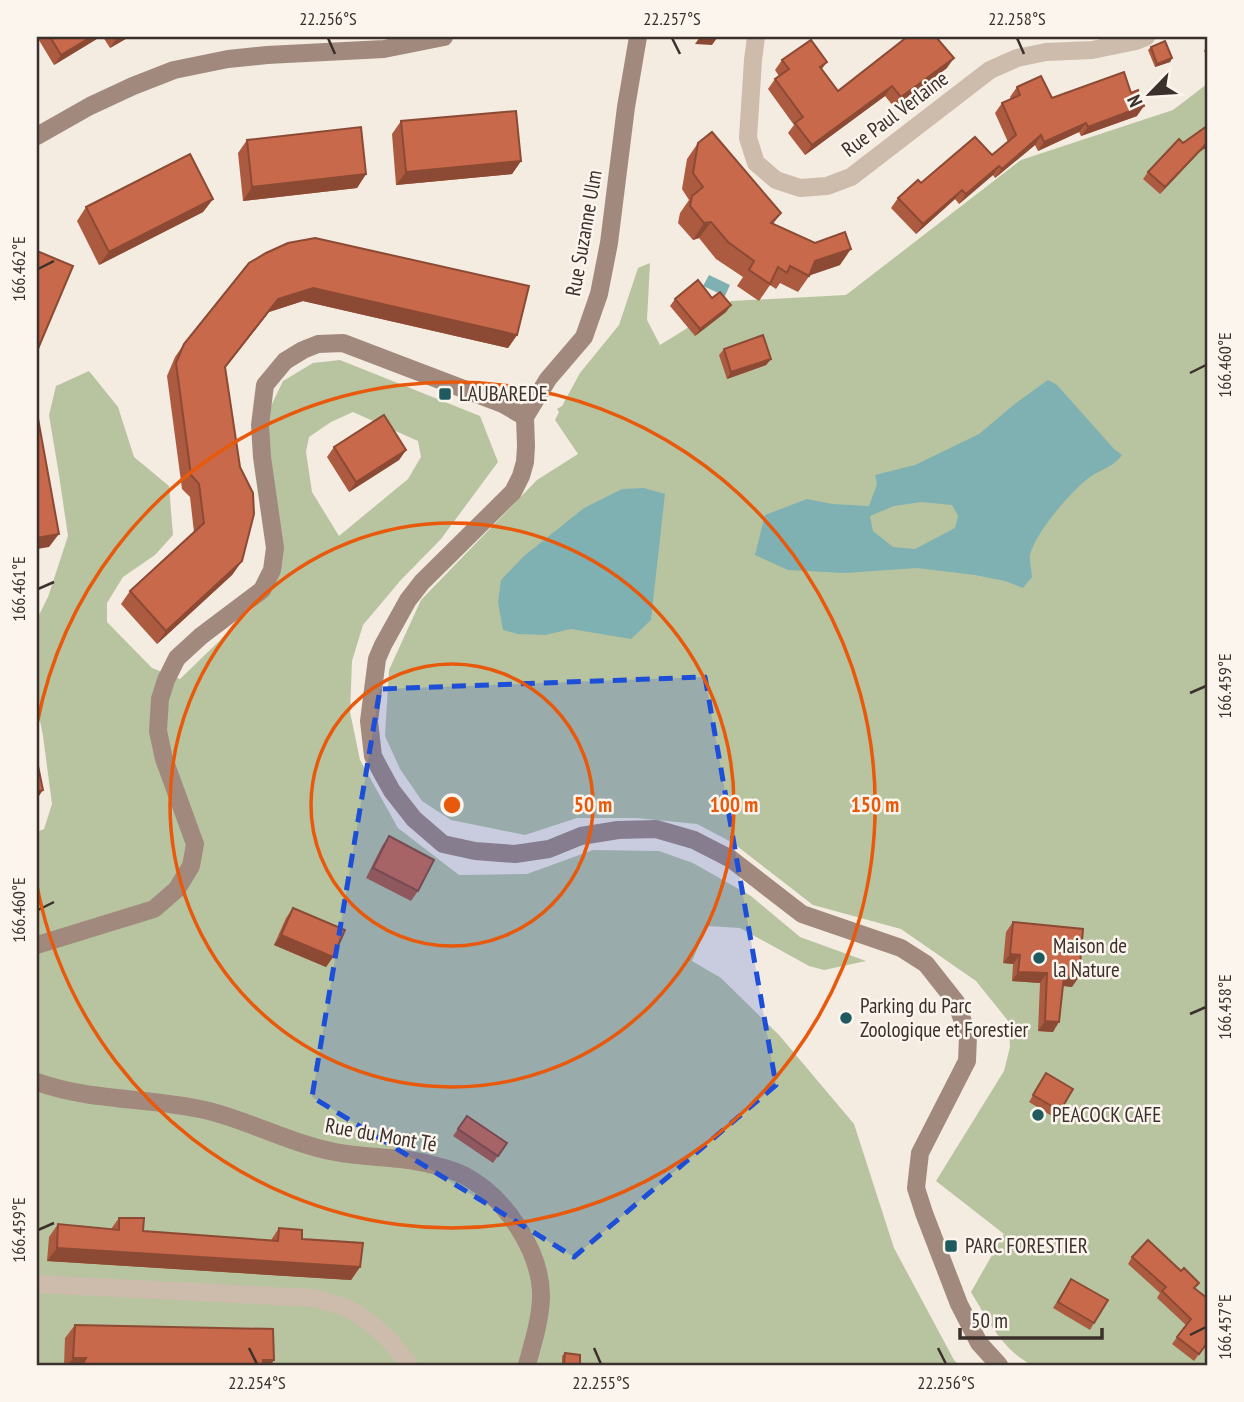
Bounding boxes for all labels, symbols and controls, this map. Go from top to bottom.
text: 22.256°S [299,7,357,30]
text: 22.257°S [643,7,701,30]
text: 22.258°S [988,7,1046,30]
north arrow [1114,60,1184,130]
street label: Rue Paul Verlaine [836,65,953,162]
text: N [1122,91,1148,111]
street label: Rue Suzanne Ulm [559,168,608,298]
text: 166.462°E [7,236,30,302]
text: 166.460°E [1213,332,1236,398]
place label: LAUBAREDE [459,380,548,407]
marker: LAUBAREDE [437,386,453,402]
text: 166.461°E [7,556,30,622]
text: 166.459°E [1213,653,1236,719]
text: 50 m [574,791,612,818]
text: 100 m [710,791,758,818]
text: 150 m [851,791,899,818]
centre of rings [440,793,464,817]
text: 166.460°E [7,877,30,943]
place label: Maison de la Nature [1053,932,1127,983]
marker: Maison de la Nature [1031,950,1047,966]
text: 166.458°E [1213,974,1236,1040]
place label: Parking du Parc Zoologique et Forestier [860,992,1029,1043]
marker: Parking du Parc Zoologique et Forestier [838,1010,854,1026]
place label: PEACOCK CAFE [1052,1101,1161,1128]
marker: PEACOCK CAFE [1030,1107,1046,1123]
street label: Rue du Mont Té [323,1111,439,1158]
text: 166.459°E [7,1197,30,1263]
place label: PARC FORESTIER [965,1232,1088,1259]
marker: PARC FORESTIER [943,1238,959,1254]
text: 166.457°E [1213,1294,1236,1360]
scale bar [960,1297,1102,1341]
text: 50 m [971,1307,1008,1334]
text: 22.254°S [228,1371,286,1394]
text: 22.255°S [572,1371,630,1394]
text: 22.256°S [917,1371,975,1394]

